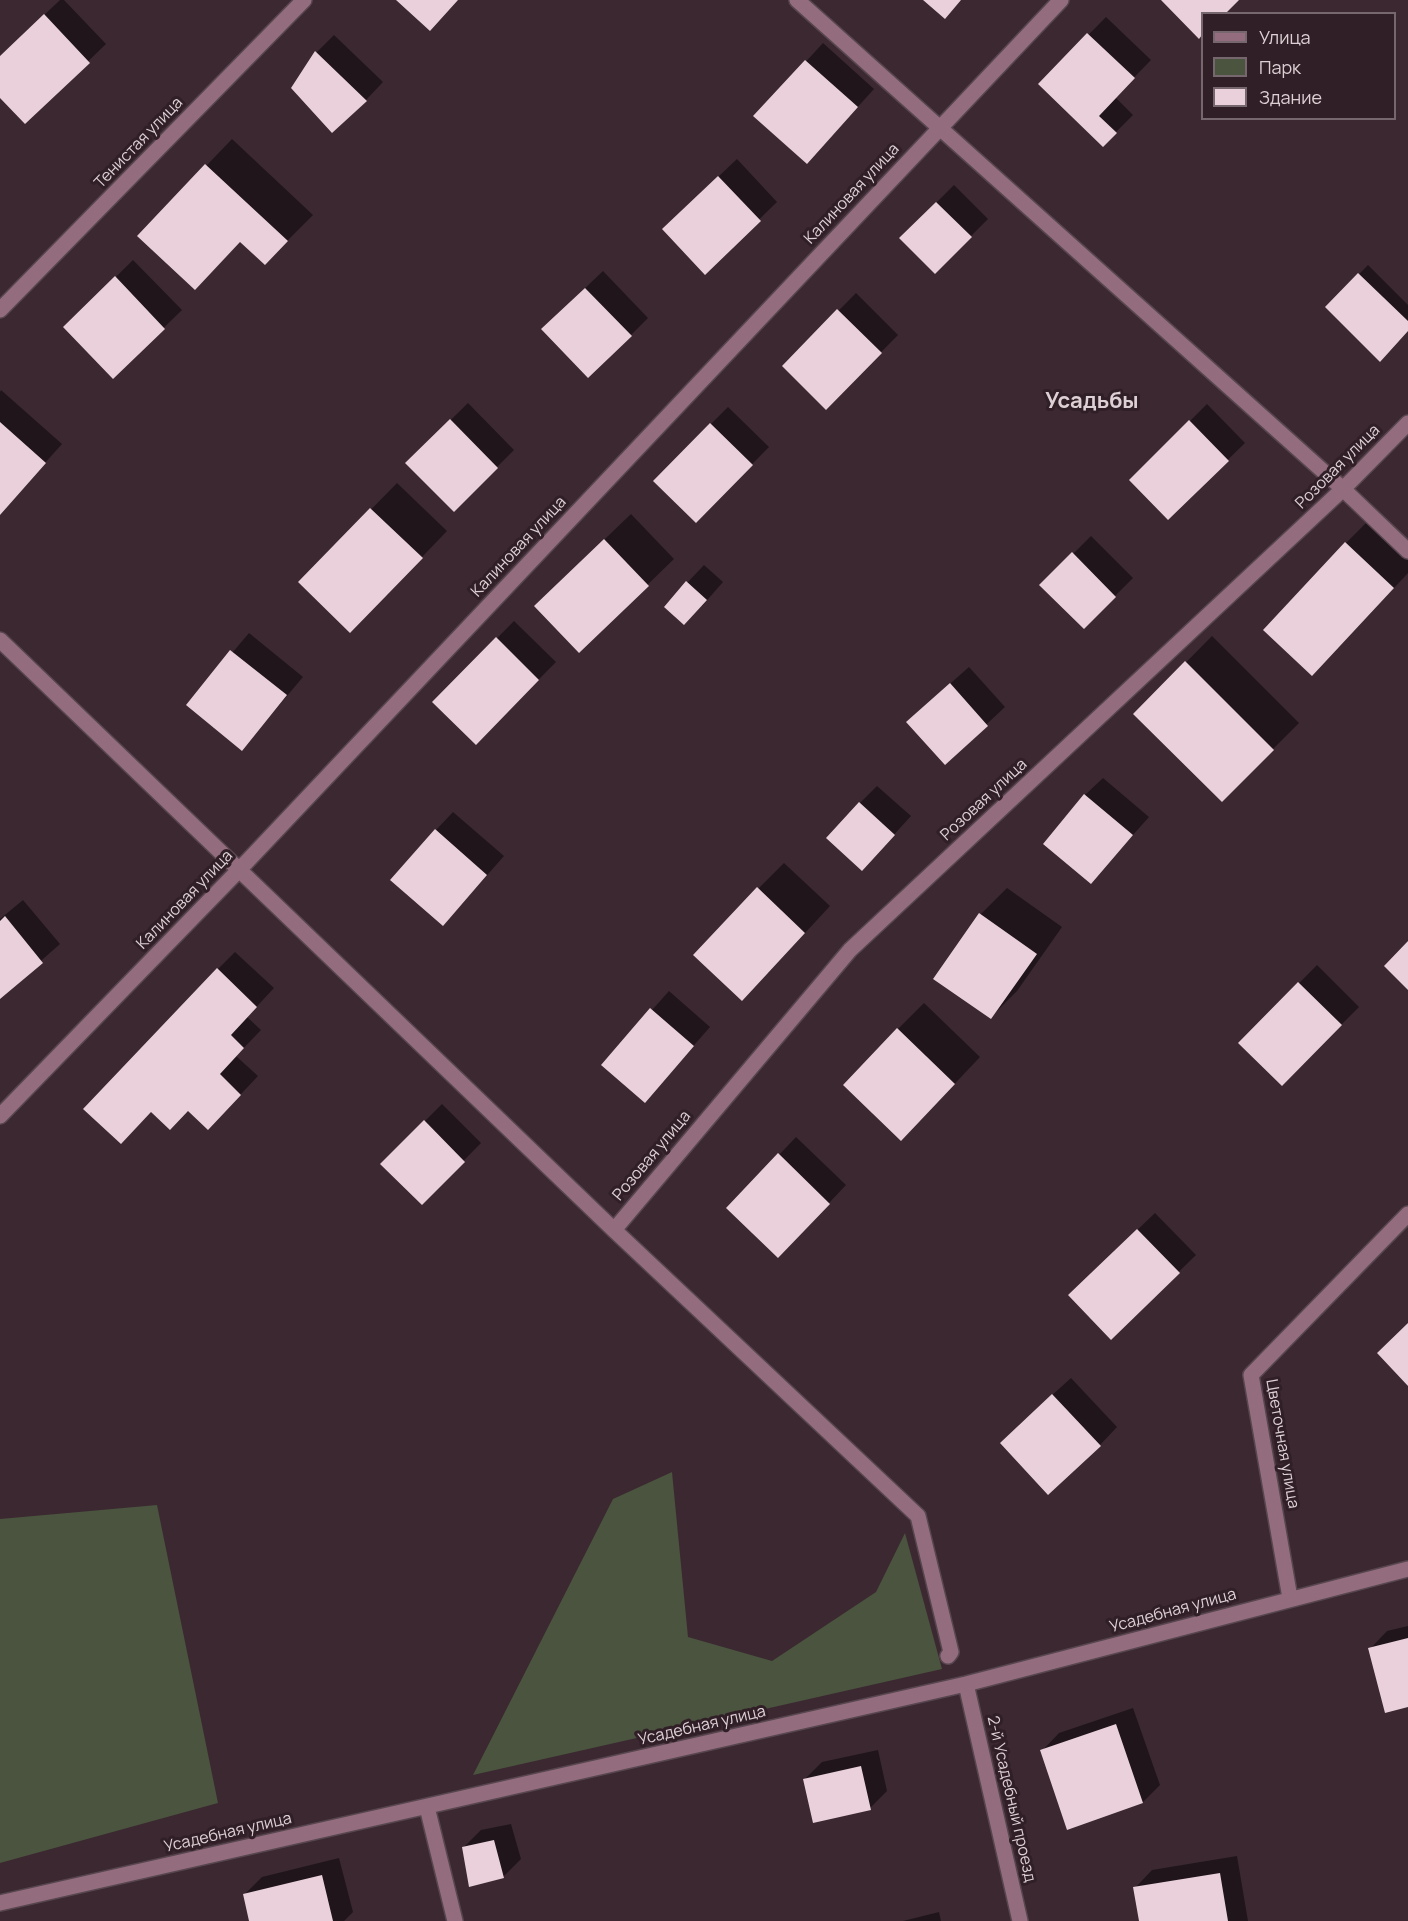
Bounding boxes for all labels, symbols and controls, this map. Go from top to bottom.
legend [1201,12,1396,120]
text: Улица [1259,25,1311,49]
text: Парк [1259,55,1301,79]
text: Здание [1259,85,1322,109]
street label: Тенистая улица [91,94,187,192]
street label: Калиновая улица [801,140,903,248]
district label: Усадьбы [1045,389,1139,415]
street label: Розовая улица [1292,421,1384,513]
street label: Калиновая улица [468,493,570,601]
street label: Розовая улица [937,755,1031,845]
street label: Калиновая улица [133,846,237,954]
street label: Розовая улица [609,1107,695,1205]
street label: Цветочная улица [1261,1378,1303,1510]
street label: Усадебная улица [1108,1585,1238,1637]
street label: Усадебная улица [636,1702,768,1750]
street label: 2-й Усадебный проезд [983,1714,1039,1884]
street label: Усадебная улица [162,1809,294,1857]

